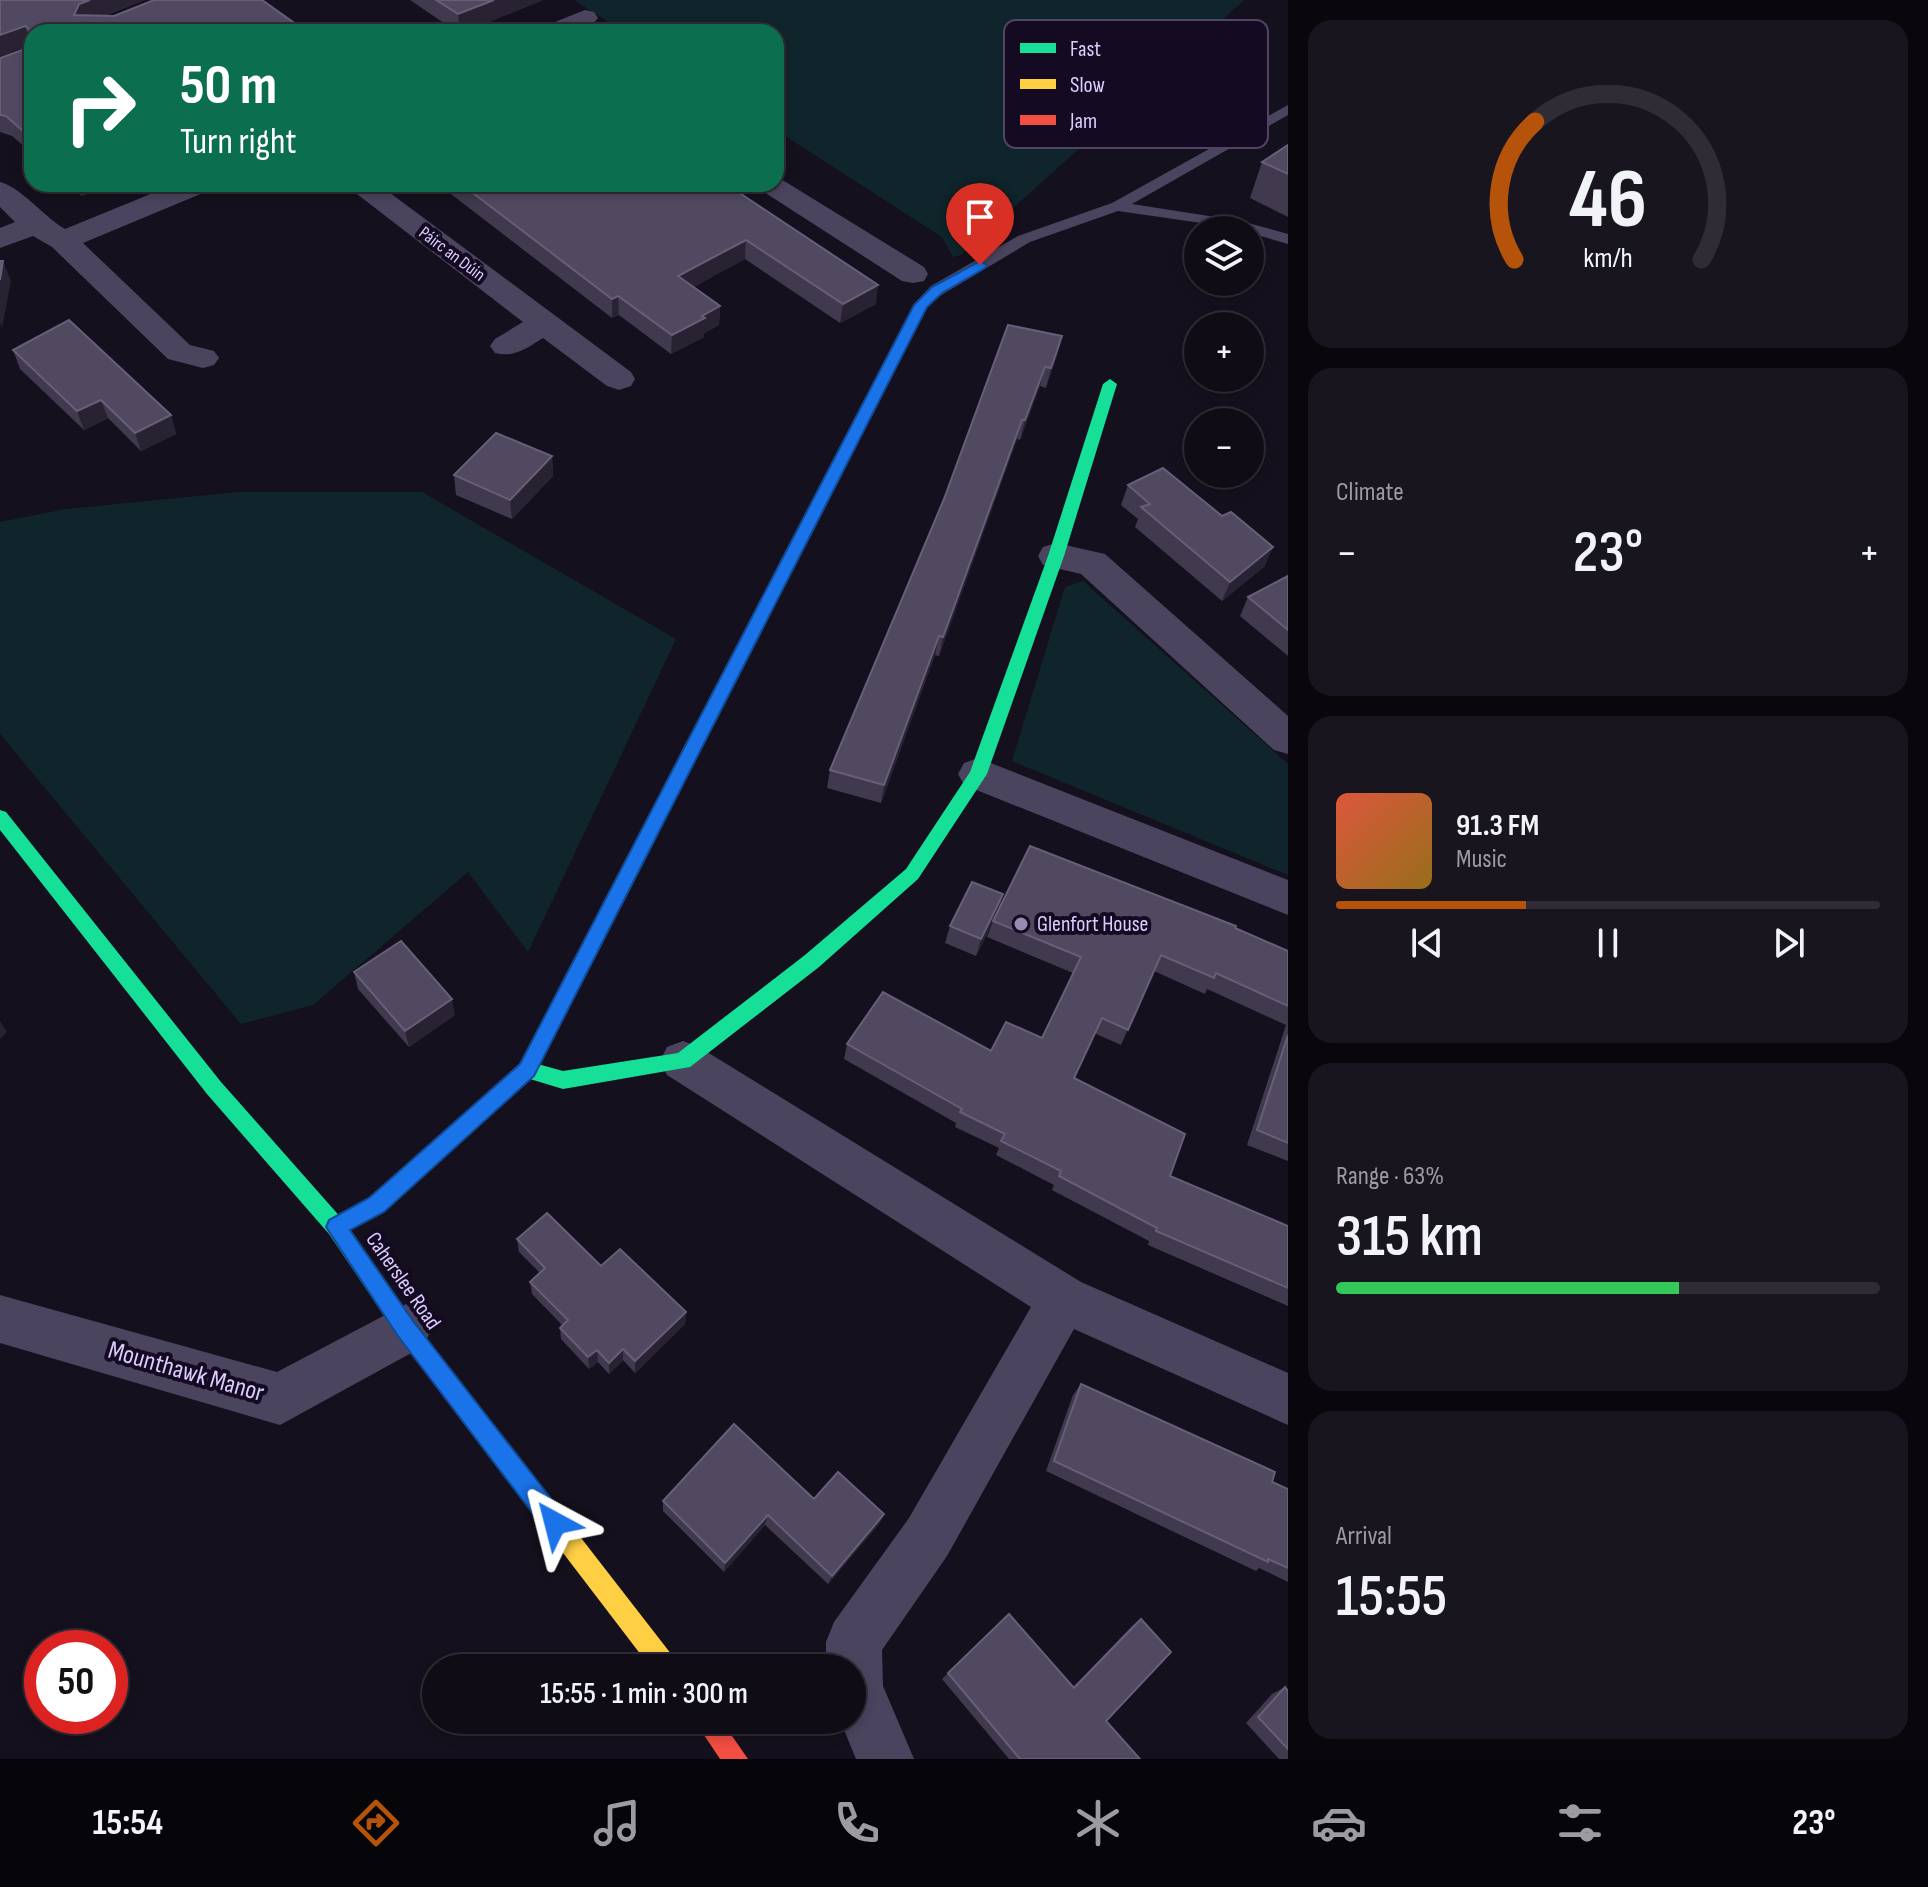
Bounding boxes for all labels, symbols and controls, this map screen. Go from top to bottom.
legend [1004,20,1268,148]
text: Fast [1070,36,1101,63]
text: 50 m [180,53,277,120]
icon: right [48,56,152,160]
text: Slow [1070,72,1105,99]
text: Jam [1069,108,1097,135]
text: Turn right [180,121,297,164]
text: 46 [1569,150,1647,250]
pin [946,183,1014,265]
icon: arrive [958,195,1002,239]
map controls [1184,216,1264,488]
button: layers [1184,216,1264,296]
street label: Páirc an Dúin [415,222,489,286]
text: km/h [1583,241,1633,276]
button: + [1184,312,1264,392]
button: − [1184,408,1264,488]
text: Climate [1336,477,1404,508]
text: 23° [1573,517,1643,589]
text: − [1336,527,1358,580]
text: + [1858,527,1880,580]
text: 91.3 FM [1456,808,1539,844]
text: Music [1456,844,1507,875]
place label: Glenfort House [1037,911,1148,938]
marker: Glenfort House [1012,915,1030,933]
icon: previous [1405,921,1449,965]
icon: pause [1586,921,1630,965]
icon: next [1767,921,1811,965]
text: Range · 63% [1336,1161,1444,1192]
text: 315 km [1336,1201,1483,1273]
street label: Caherslee Road [360,1227,446,1335]
street label: Mounthawk Manor [104,1335,268,1409]
position arrow [513,1481,597,1565]
text: Arrival [1336,1521,1392,1552]
text: 15:55 [1336,1561,1447,1633]
speed limit sign: 50 [24,1630,128,1734]
text: 15:55 · 1 min · 300 m [540,1676,748,1712]
icon: directions [348,1795,404,1851]
icon: music [589,1795,645,1851]
icon: phone [829,1795,885,1851]
icon: climate [1070,1795,1126,1851]
icon: car [1311,1795,1367,1851]
icon: filters [1552,1795,1608,1851]
text: 15:54 [92,1802,163,1845]
text: 23° [1792,1802,1836,1845]

